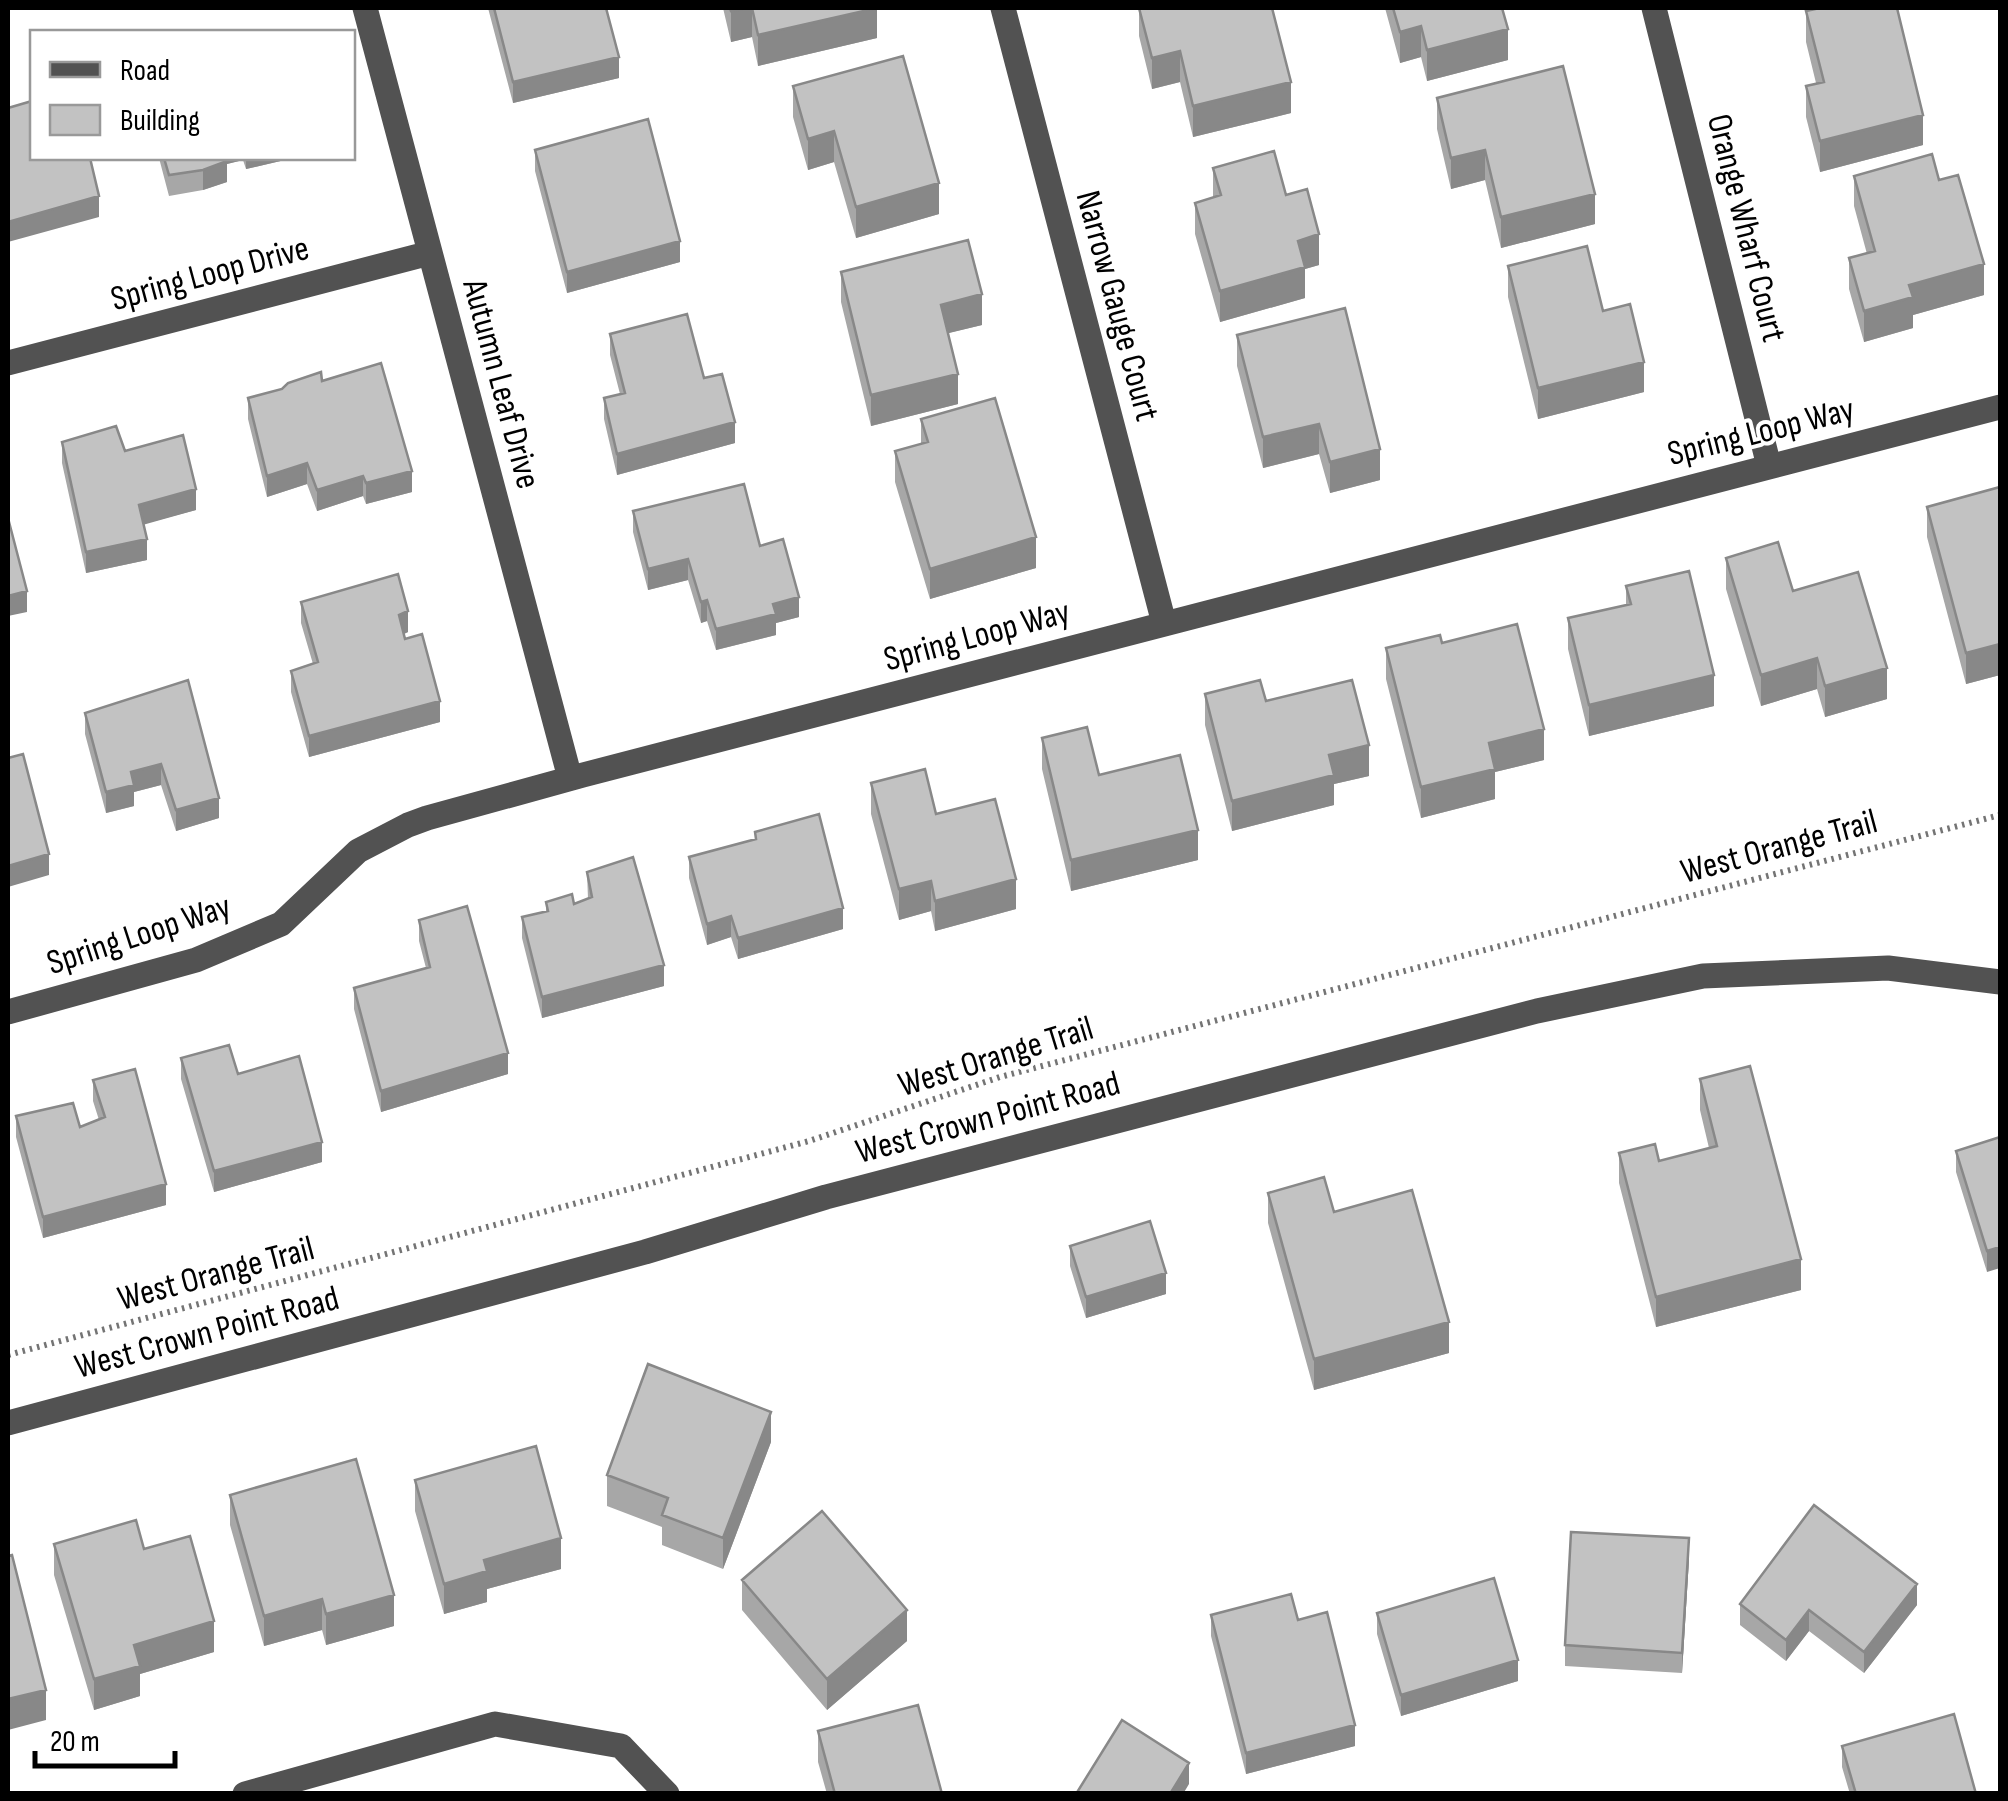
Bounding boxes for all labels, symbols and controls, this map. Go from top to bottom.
legend [30,30,355,160]
text: Road [120,53,170,89]
text: Building [120,103,200,139]
street label: Orange Wharf Court [1697,110,1795,346]
street label: Narrow Gauge Court [1066,186,1168,426]
street label: Spring Loop Drive [106,227,314,321]
street label: Autumn Leaf Drive [452,274,550,493]
street label: Spring Loop Way [1663,388,1859,476]
street label: Spring Loop Way [879,591,1075,681]
street label: West Orange Trail [1676,800,1882,894]
street label: Spring Loop Way [42,885,236,985]
street label: West Orange Trail [893,1007,1099,1107]
street label: West Crown Point Road [851,1062,1125,1174]
street label: West Orange Trail [113,1227,319,1321]
street label: West Crown Point Road [70,1277,344,1389]
scale bar [35,1706,175,1768]
text: 20 m [50,1724,100,1760]

